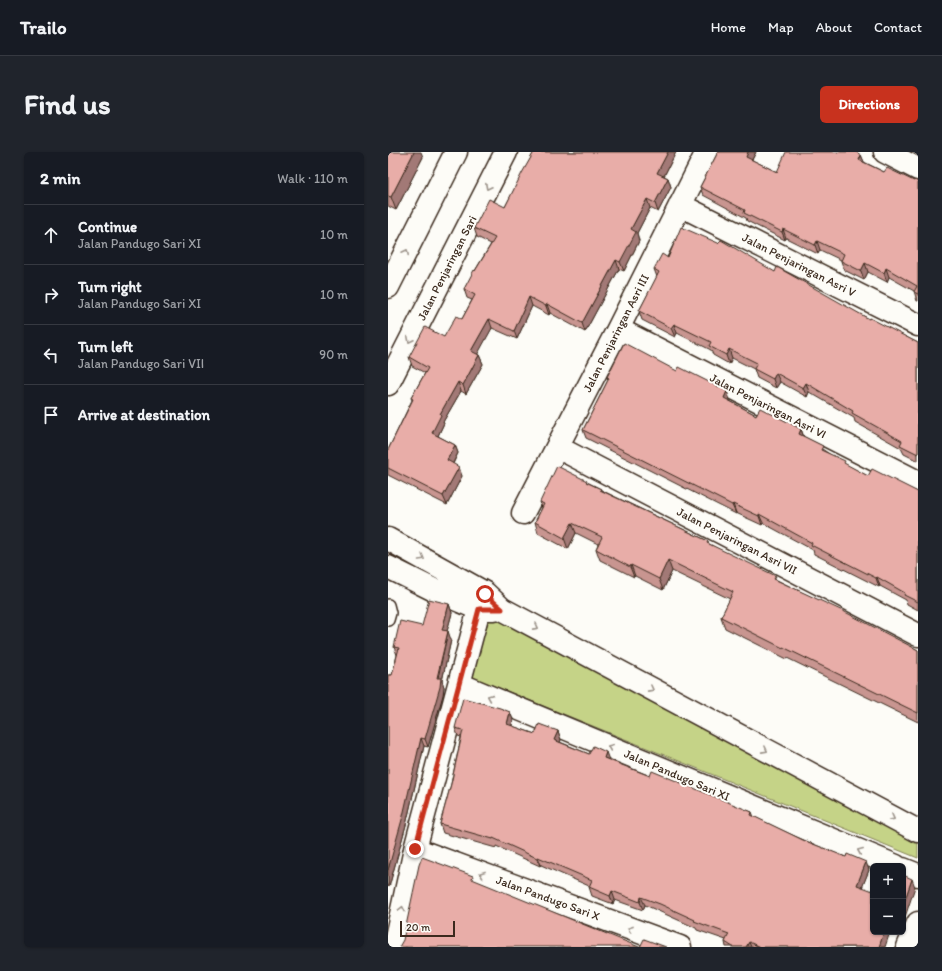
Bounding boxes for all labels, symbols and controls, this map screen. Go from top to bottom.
text: Trailo [20,16,67,39]
text: Home [711,19,746,36]
text: Map [768,19,794,36]
text: About [816,19,852,36]
text: Contact [874,19,922,36]
button: Directions [820,86,918,123]
text: Find us [24,87,111,121]
text: 2 min [40,168,80,188]
text: Walk · 110 m [277,171,348,186]
one-way arrow [486,183,493,190]
street label: Jalan Penjaringan Sari [415,213,479,323]
text: Continue [78,218,137,236]
icon: ahead [40,224,62,246]
text: 10 m [320,227,348,242]
street label: Jalan Penjaringan Asri V [740,230,858,300]
text: Jalan Pandugo Sari XI [78,236,201,251]
one-way arrow [401,249,408,257]
street label: Jalan Penjaringan Asri III [580,272,652,394]
text: Turn right [78,278,142,296]
icon: right [40,284,62,306]
text: 10 m [320,287,348,302]
text: Jalan Pandugo Sari XI [78,296,201,311]
one-way arrow [407,336,415,343]
text: Turn left [78,338,133,356]
icon: left [40,344,62,366]
text: 90 m [319,347,348,362]
text: Jalan Pandugo Sari VII [78,356,204,371]
street label: Jalan Penjaringan Asri VI [708,371,828,441]
icon: arrive [40,404,62,426]
text: Arrive at destination [78,406,210,424]
street label: Jalan Penjaringan Asri VII [675,505,799,577]
one-way arrow [418,553,425,560]
route start [476,585,494,603]
one-way arrow [532,623,539,630]
one-way arrow [647,684,654,691]
one-way arrow [487,694,495,702]
one-way arrow [607,744,615,752]
one-way arrow [761,745,769,753]
street label: Jalan Pandugo Sari XI [622,746,732,804]
one-way arrow [888,813,896,820]
route end [406,840,424,858]
one-way arrow [856,848,864,856]
map controls [870,863,906,935]
button: + [870,863,906,899]
one-way arrow [479,870,486,878]
street label: Jalan Pandugo Sari X [494,873,602,923]
button: − [870,899,906,935]
one-way arrow [398,906,406,912]
scale bar [400,919,455,938]
text: 20 m [406,921,430,934]
one-way arrow [627,925,634,933]

